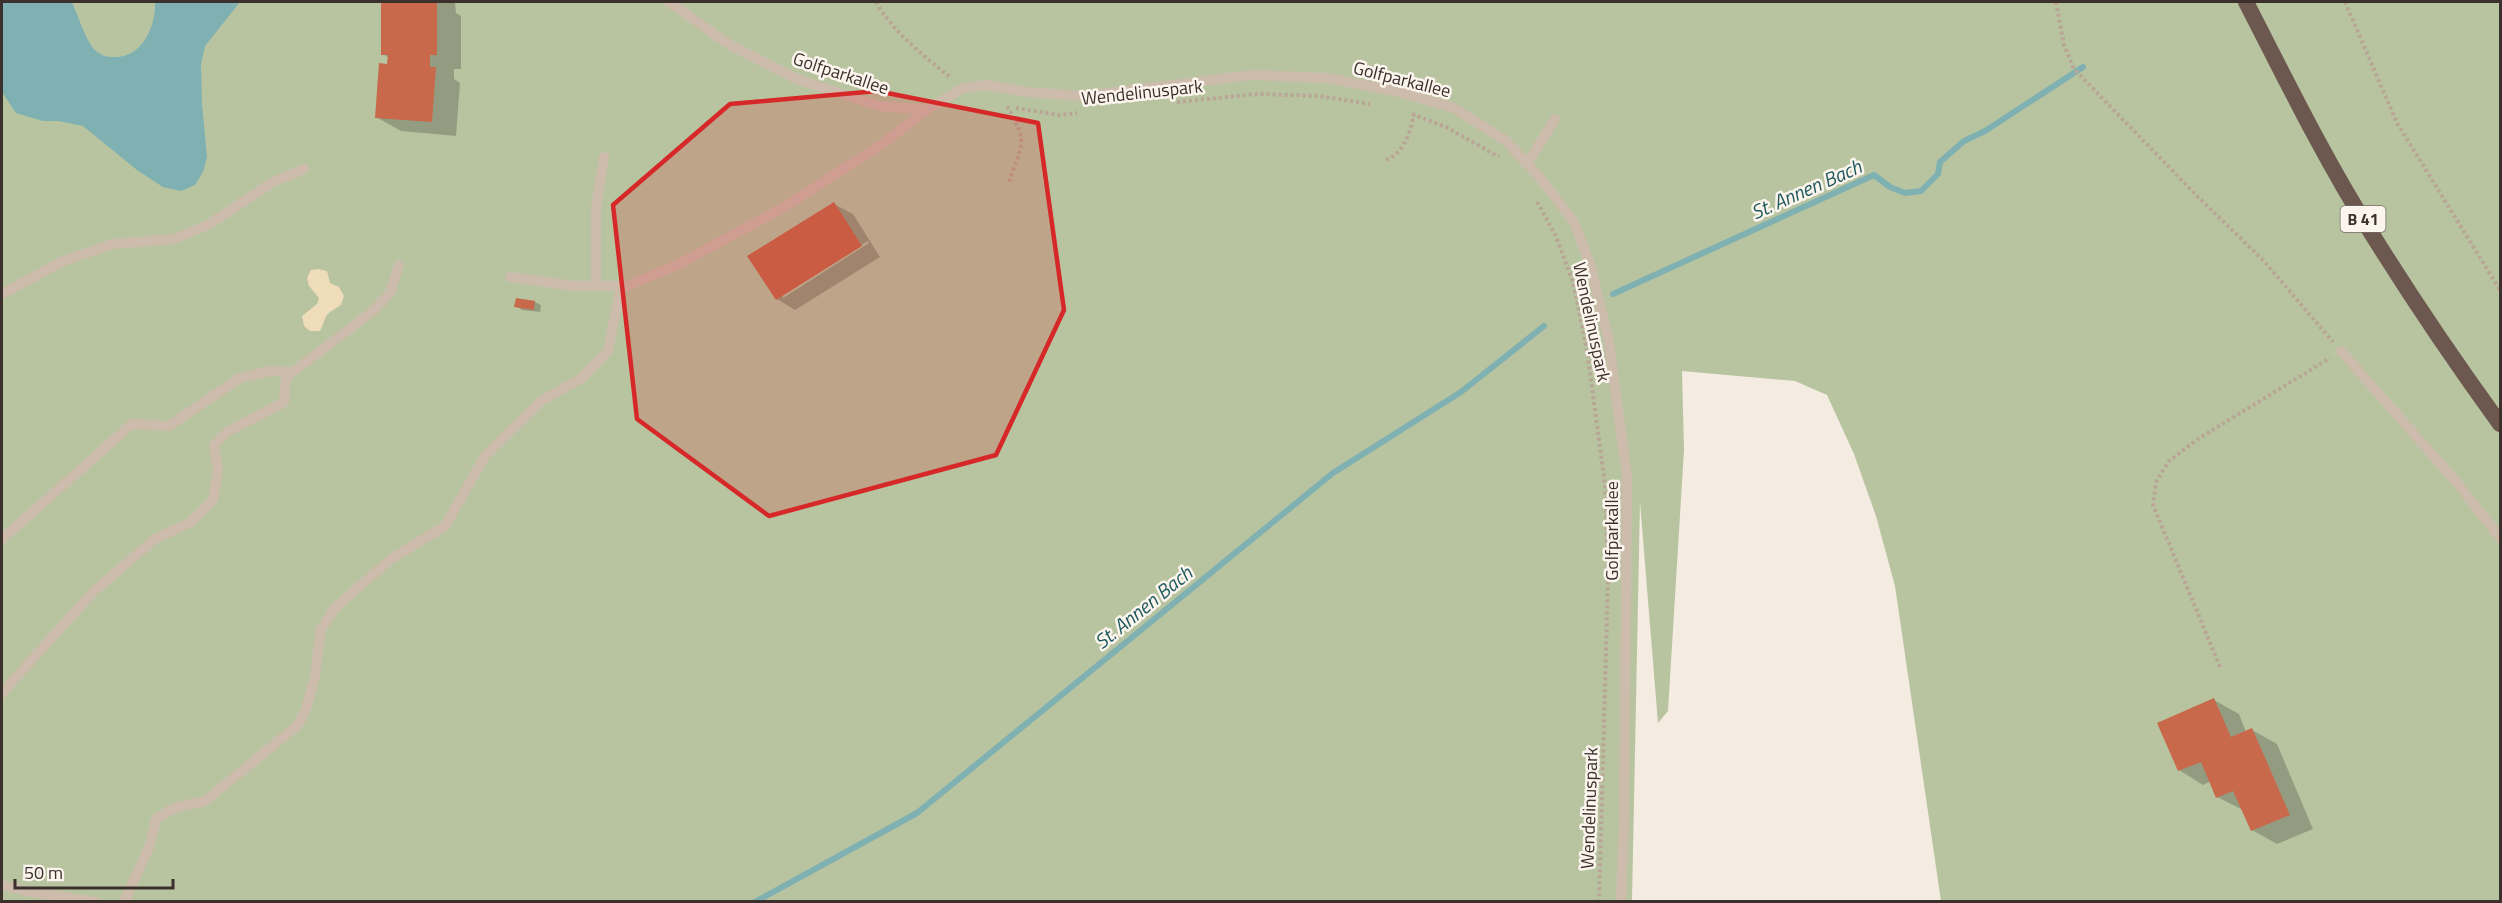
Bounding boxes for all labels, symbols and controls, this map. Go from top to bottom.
street label: Golfparkallee [789,45,893,101]
street label: Golfparkallee [1350,54,1454,104]
street label: Wendelinuspark [1080,72,1204,112]
water label: St. Annen Bach [1746,150,1867,227]
road number: B 41 [2340,206,2386,232]
street label: Wendelinuspark [1566,260,1618,385]
street label: Golfparkallee [1598,481,1625,581]
water label: St. Annen Bach [1087,557,1199,656]
street label: Wendelinuspark [1573,746,1605,869]
scale bar [15,852,172,890]
text: 50 m [24,859,63,886]

